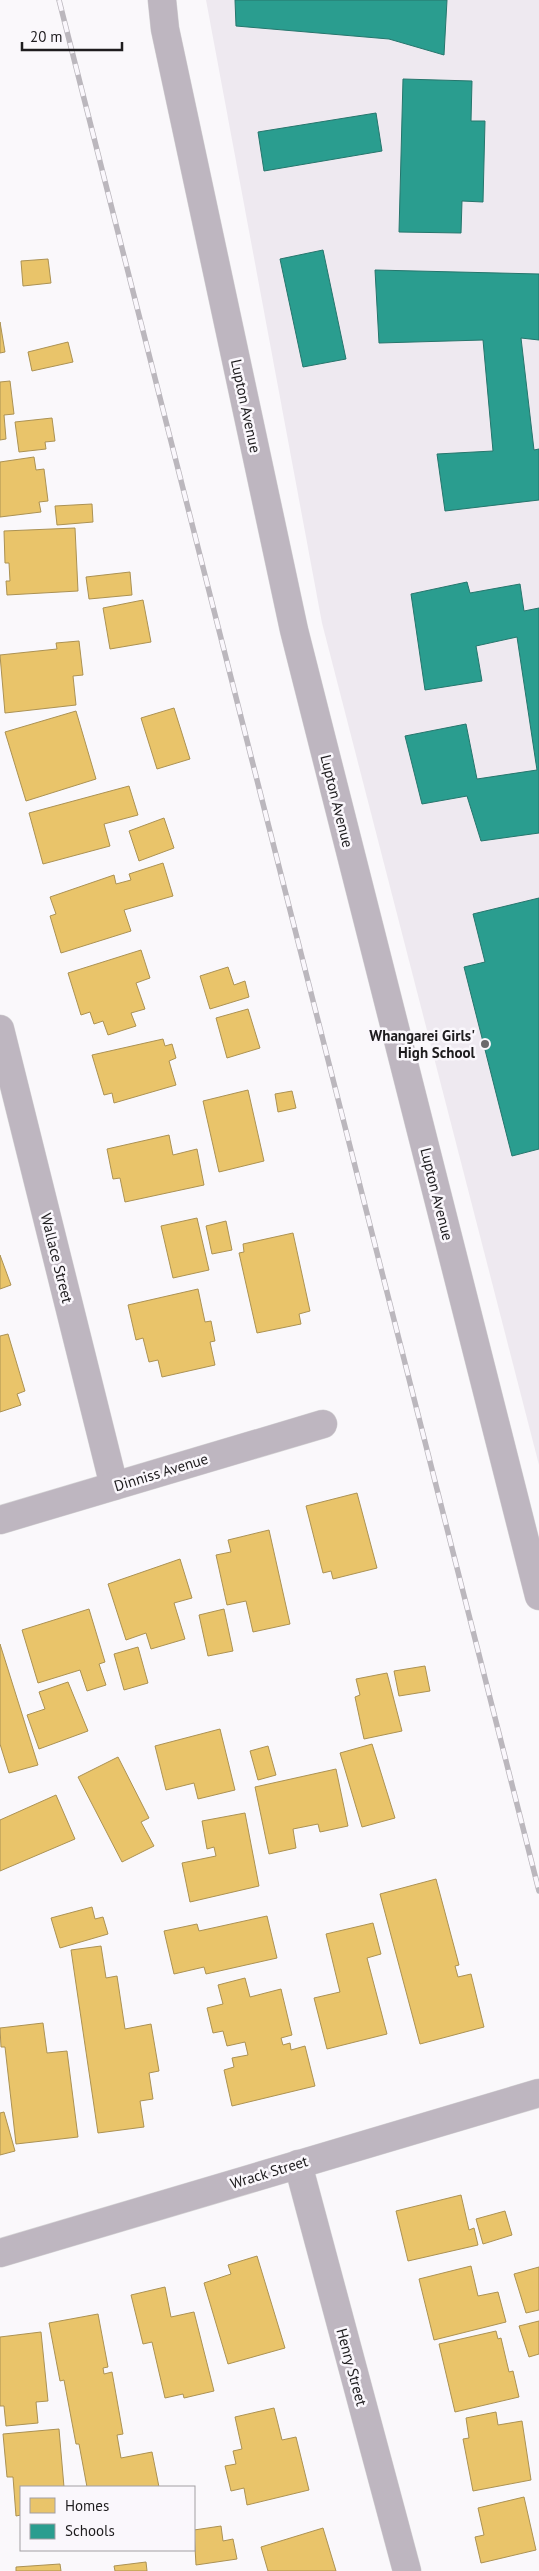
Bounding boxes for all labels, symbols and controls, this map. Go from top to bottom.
scale bar [22,20,122,52]
text: 20 m [30,27,63,46]
street label: Lupton Avenue [227,357,265,455]
street label: Lupton Avenue [316,753,358,849]
place label: Whangarei Girls' High School [369,1026,476,1062]
marker: Whangarei Girls' High School [479,1038,491,1050]
street label: Lupton Avenue [416,1146,458,1242]
street label: Wallace Street [37,1211,77,1305]
street label: Dinniss Avenue [112,1449,210,1495]
street label: Wrack Street [228,2151,310,2193]
street label: Henry Street [332,2326,372,2408]
legend [20,2486,195,2551]
text: Homes [65,2496,109,2515]
text: Schools [65,2521,115,2540]

